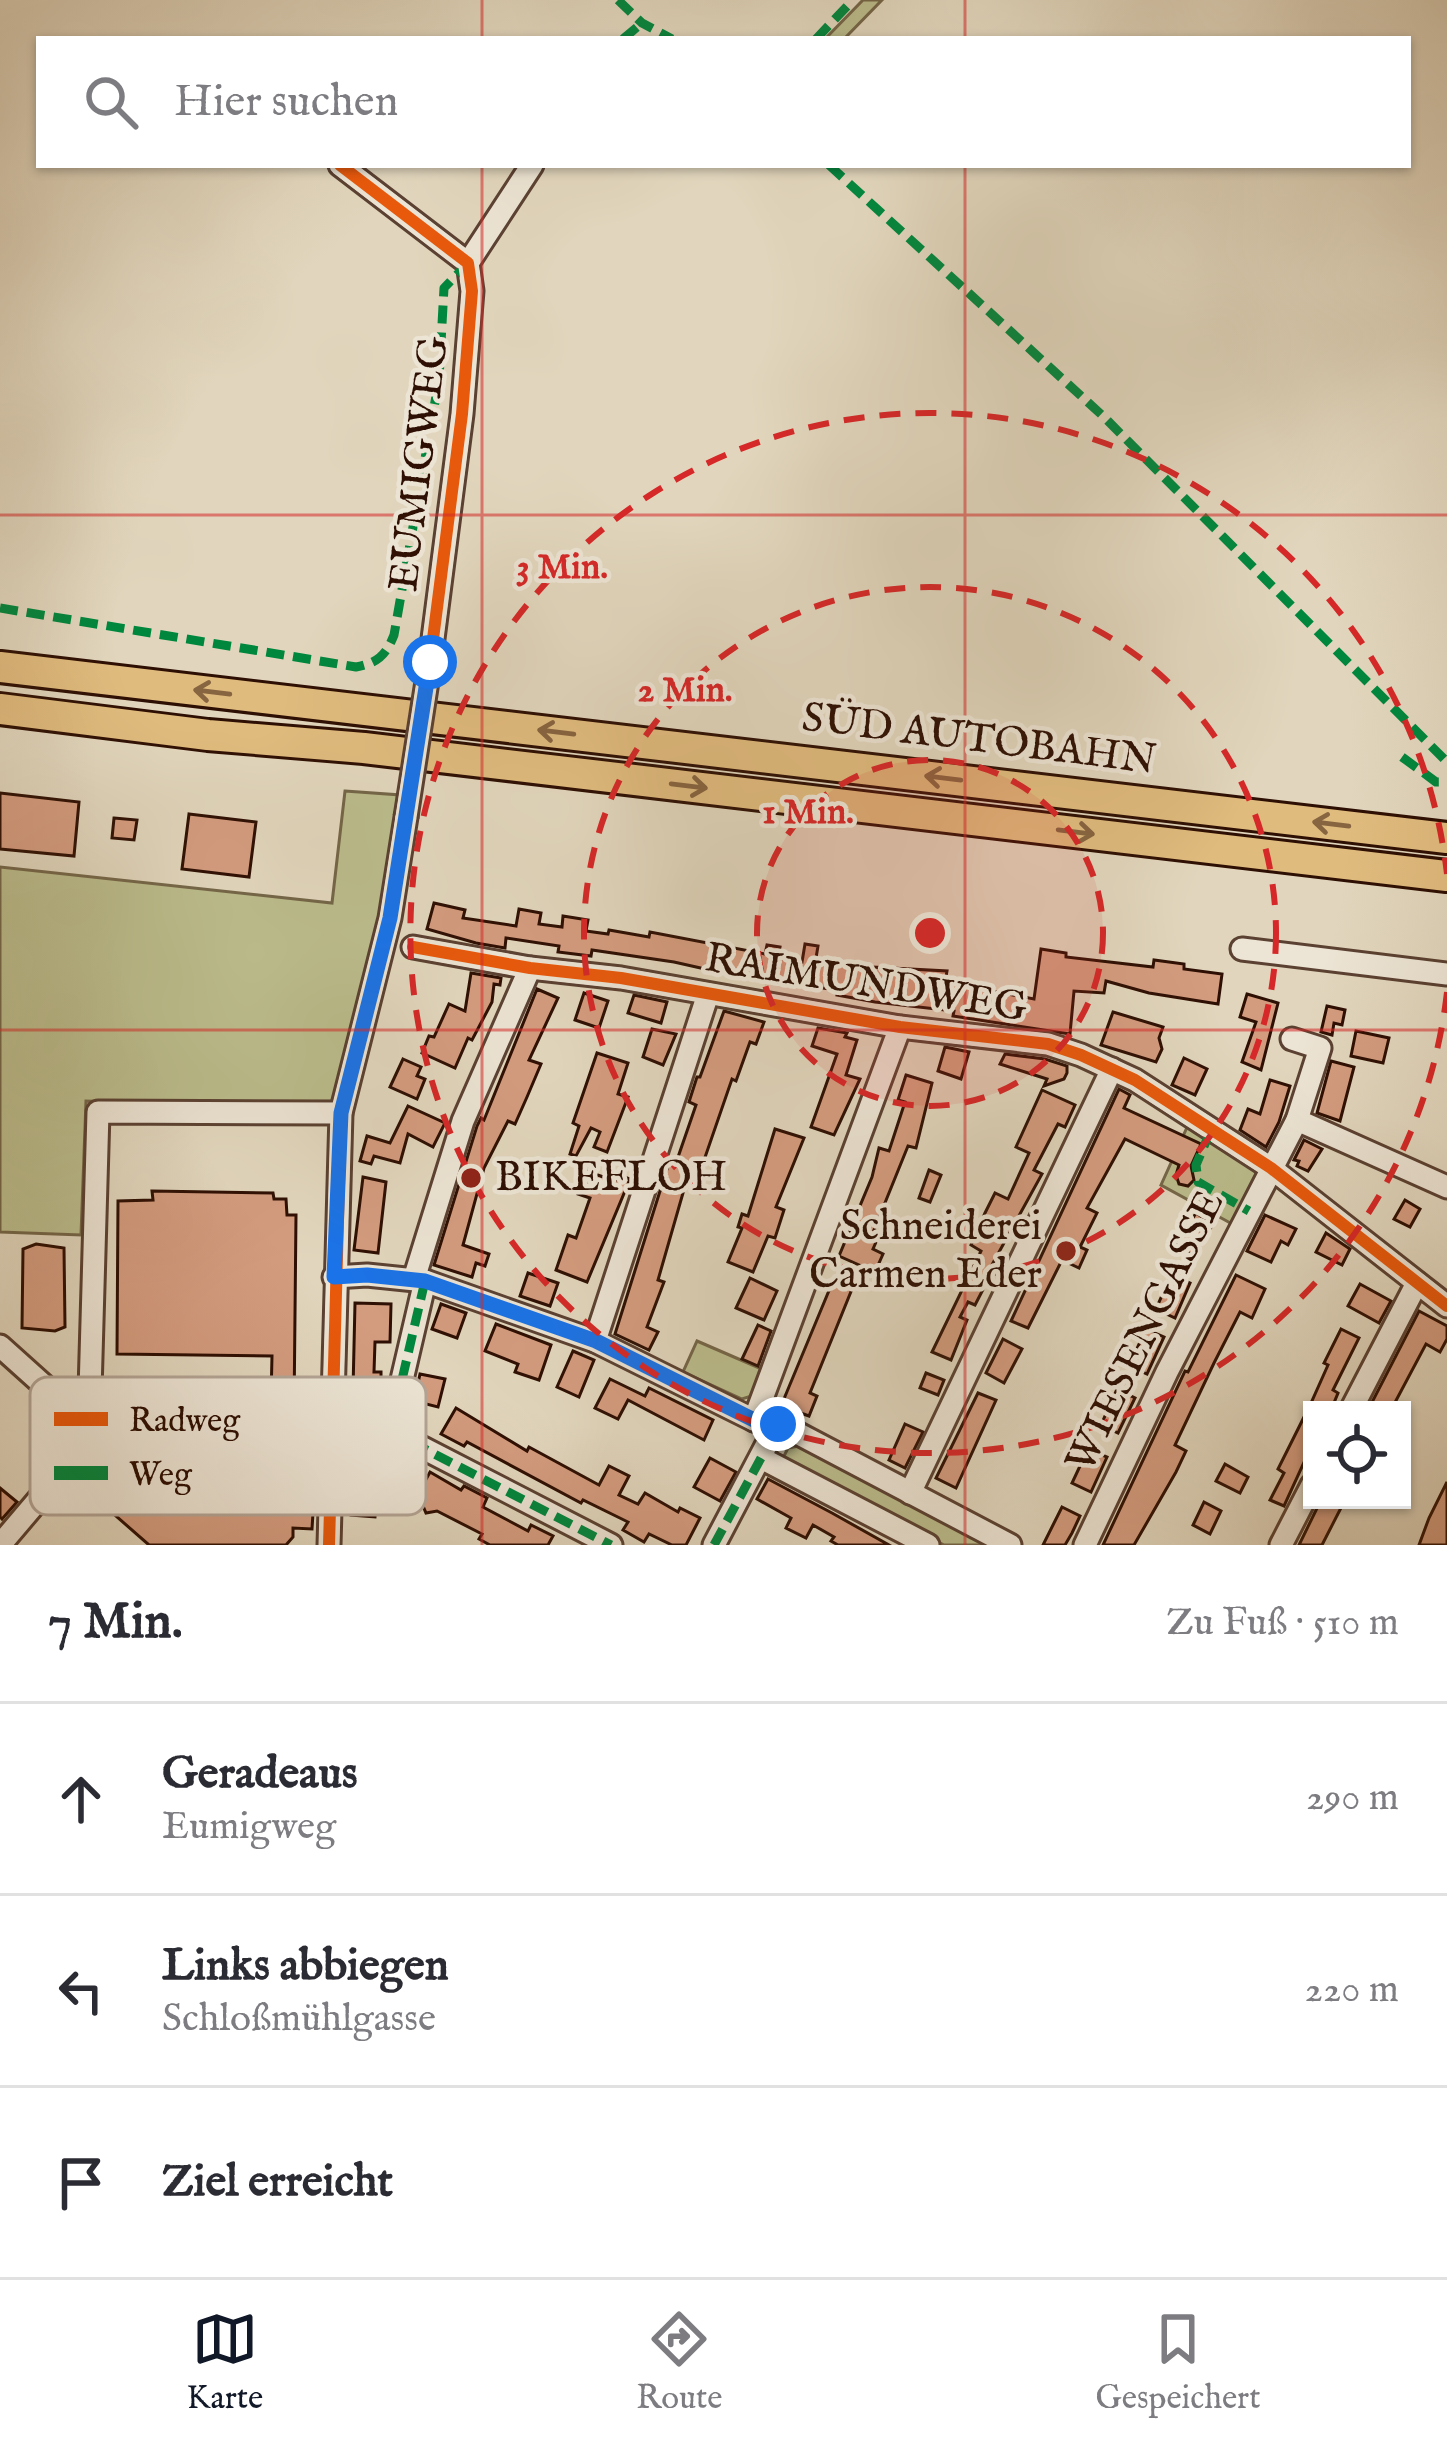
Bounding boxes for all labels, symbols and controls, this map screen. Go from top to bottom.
search box [36,36,1411,168]
icon: search [78,69,144,135]
text: Hier suchen [174,74,398,131]
street label: EUMIGWEG [378,333,462,595]
text: 3 Min. [516,545,608,591]
route start [403,635,457,689]
text: 2 Min. [637,668,733,714]
one-way arrow [193,680,232,702]
street label: SÜD AUTOBAHN [799,692,1159,788]
one-way arrow [537,721,576,743]
one-way arrow [925,767,964,789]
one-way arrow [668,776,707,798]
text: 1 Min. [762,790,854,836]
one-way arrow [1312,812,1351,834]
one-way arrow [1056,821,1095,844]
centre of rings [909,912,951,954]
street label: RAIMUNDWEG [701,932,1031,1036]
place label: BIKEFLOH [495,1152,727,1205]
marker: BIKEFLOH [458,1165,484,1191]
street label: WIESENGASSE [1055,1182,1237,1482]
place label: Schneiderei Carmen Eder [809,1201,1042,1302]
marker: Schneiderei Carmen Eder [1053,1238,1079,1264]
legend [30,1377,426,1515]
route end [751,1397,805,1451]
text: Radweg [129,1401,241,1443]
map controls [1303,1401,1411,1509]
button: locate [1303,1401,1411,1509]
text: Weg [129,1455,193,1497]
text: 7 Min. [48,1591,183,1656]
text: Zu Fuß · 510 m [1166,1599,1399,1648]
text: Geradeaus [162,1746,358,1803]
icon: ahead [48,1766,114,1832]
text: 290 m [1306,1774,1399,1823]
text: Eumigweg [162,1803,336,1852]
text: Links abbiegen [162,1938,449,1995]
icon: left [48,1958,114,2024]
text: 220 m [1305,1966,1399,2015]
text: Schloßmühlgasse [162,1995,436,2044]
icon: arrive [48,2150,114,2216]
text: Ziel erreicht [162,2154,393,2211]
tab: Karte [187,2306,263,2420]
tab: Route [636,2306,722,2420]
tab: Gespeichert [1096,2306,1260,2420]

